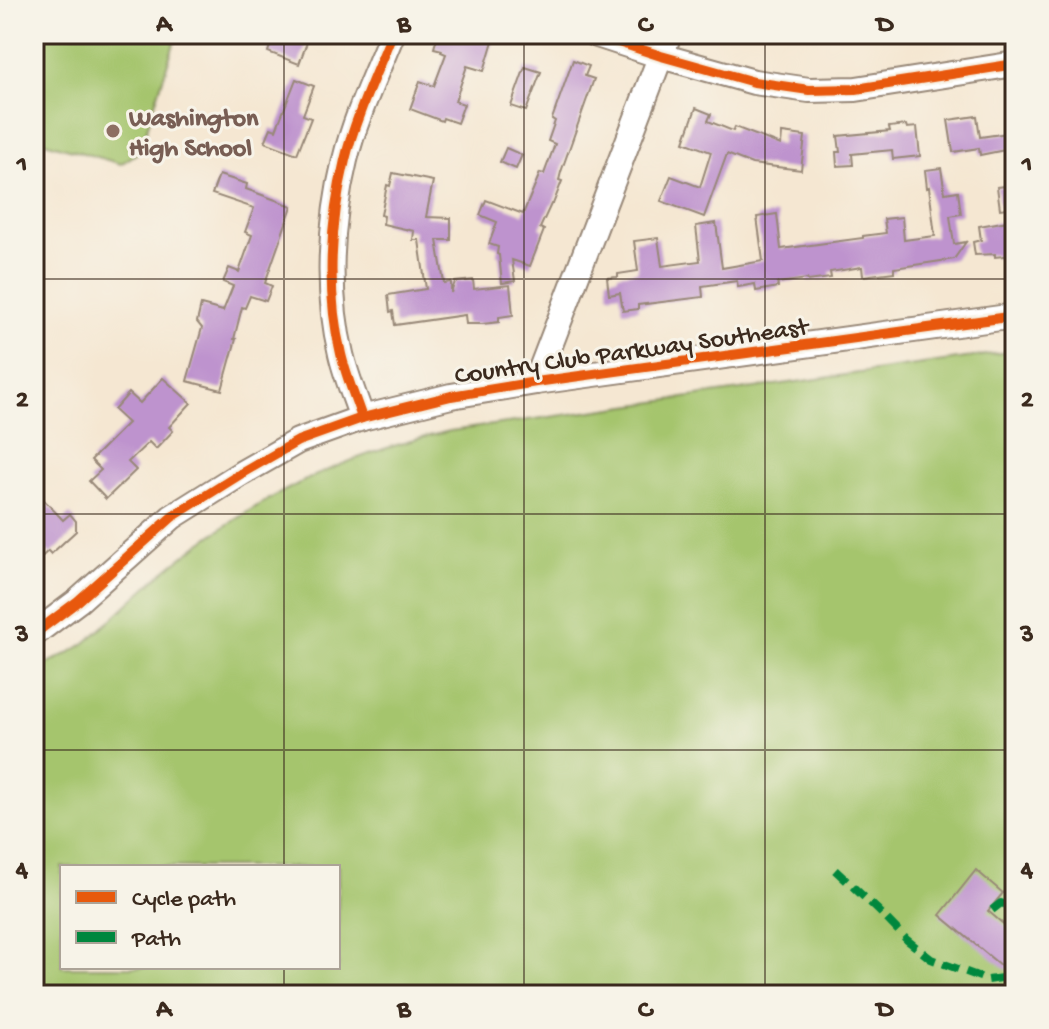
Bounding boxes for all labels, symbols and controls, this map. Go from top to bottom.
text: A [155,11,173,42]
text: B [396,11,412,42]
text: C [638,11,655,42]
text: D [875,11,895,42]
place label: Washington High School [128,105,259,166]
marker: Washington High School [104,122,122,140]
text: 1 [16,151,27,182]
text: 1 [1021,151,1032,182]
street label: Country Club Parkway Southeast [453,313,813,394]
text: 2 [16,386,29,417]
text: 2 [1021,386,1034,417]
text: 3 [14,621,29,652]
text: 3 [1019,621,1034,652]
text: 4 [15,856,29,887]
text: 4 [1020,856,1034,887]
legend [60,865,340,969]
text: Cycle path [132,886,236,915]
text: Path [131,926,181,955]
text: A [155,996,173,1027]
text: B [396,996,412,1027]
text: C [638,996,655,1027]
text: D [875,996,895,1027]

